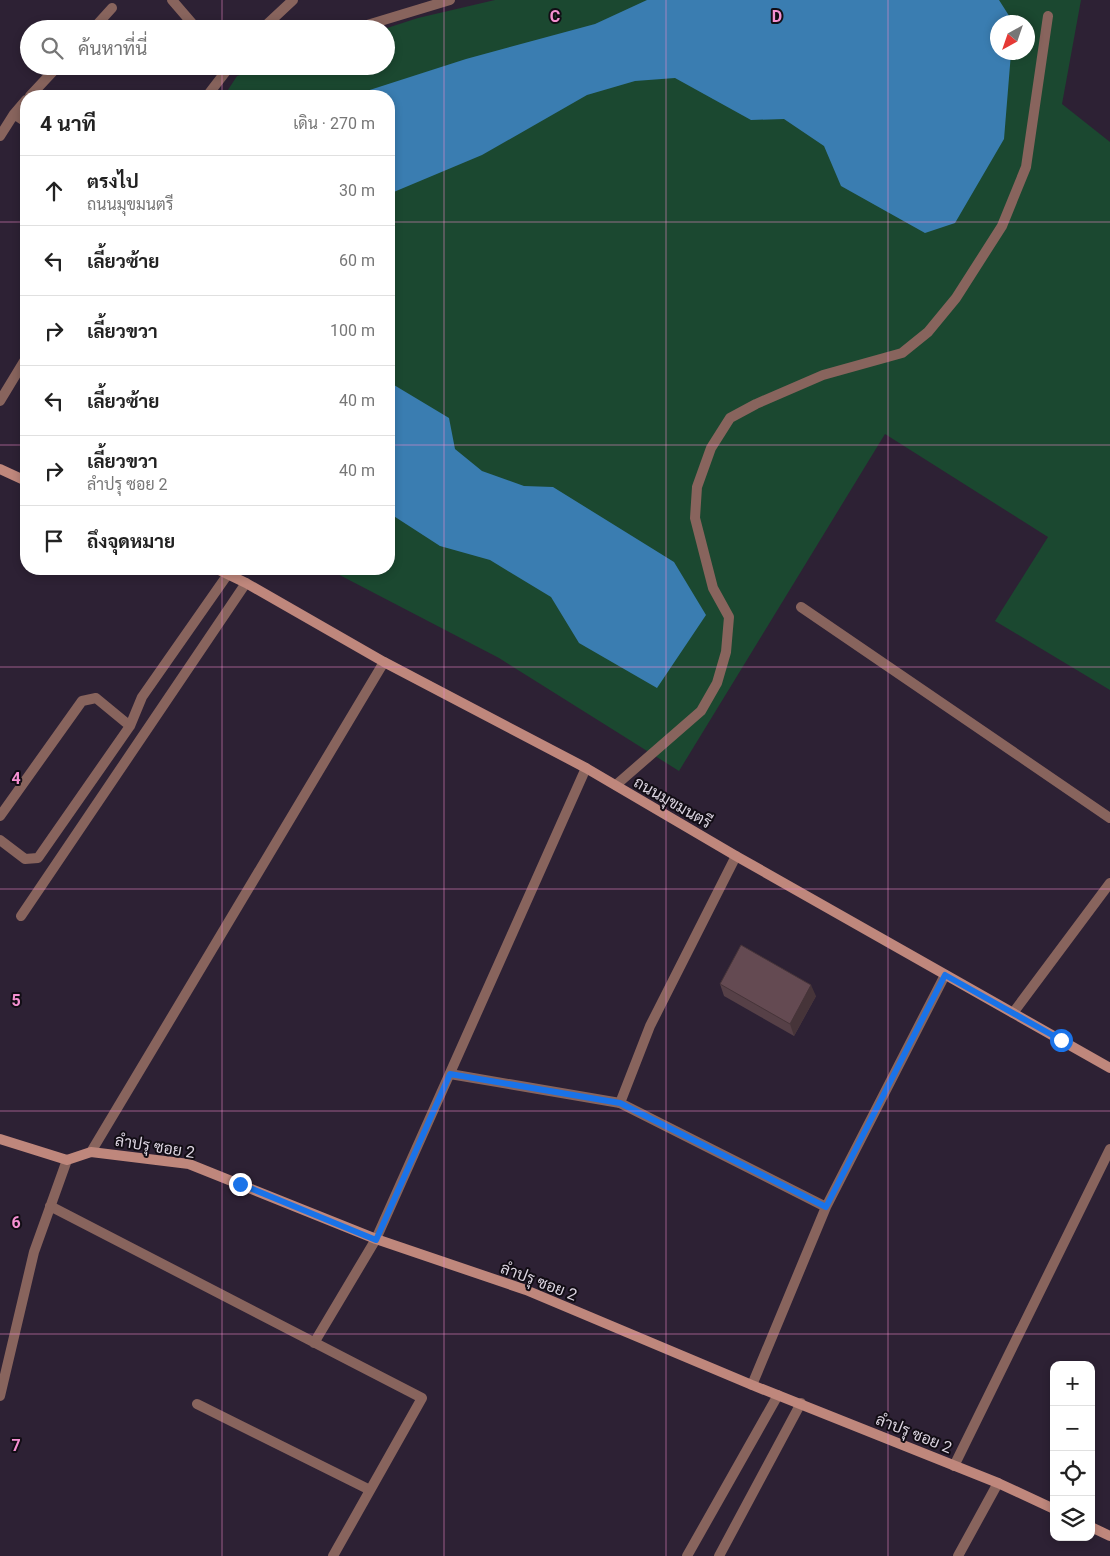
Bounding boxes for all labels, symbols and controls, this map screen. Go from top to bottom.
text: C [550,7,560,26]
text: D [772,7,782,26]
north arrow [990,15,1035,60]
search box [20,20,395,75]
icon: search [38,34,66,62]
text: ค้นหาที่นี่ [78,37,147,60]
text: 4 นาที [40,112,96,136]
text: เดิน · 270 m [293,114,375,133]
text: ตรงไป [87,170,139,193]
icon: ahead [40,177,68,205]
text: 30 m [339,181,375,200]
text: ถนนมุขมนตรี [87,195,173,214]
icon: left [40,247,68,275]
text: เลี้ยวซ้าย [87,250,159,273]
text: 60 m [339,251,375,270]
icon: right [40,317,68,345]
text: เลี้ยวขวา [87,320,158,343]
text: 100 m [330,321,375,340]
icon: left [40,387,68,415]
text: เลี้ยวซ้าย [87,390,159,413]
text: 40 m [339,391,375,410]
text: เลี้ยวขวา [87,450,158,473]
icon: right [40,457,68,485]
text: 40 m [339,461,375,480]
text: ลำปรุ ซอย 2 [87,475,168,494]
icon: arrive [40,527,68,555]
text: ถึงจุดหมาย [87,530,175,553]
text: 4 [11,769,21,788]
street label: ถนนมุขมนตรี [630,771,716,834]
text: 5 [11,991,21,1010]
route start [1050,1029,1073,1052]
street label: ลำปรุ ซอย 2 [113,1131,196,1164]
route end [229,1173,252,1196]
text: 6 [11,1213,21,1232]
street label: ลำปรุ ซอย 2 [497,1258,580,1307]
map controls [1050,1361,1095,1541]
button: + [1050,1361,1095,1406]
button: − [1050,1406,1095,1451]
street label: ลำปรุ ซอย 2 [872,1410,955,1459]
text: 7 [11,1436,21,1455]
button: locate [1050,1451,1095,1496]
button: layers [1050,1496,1095,1541]

